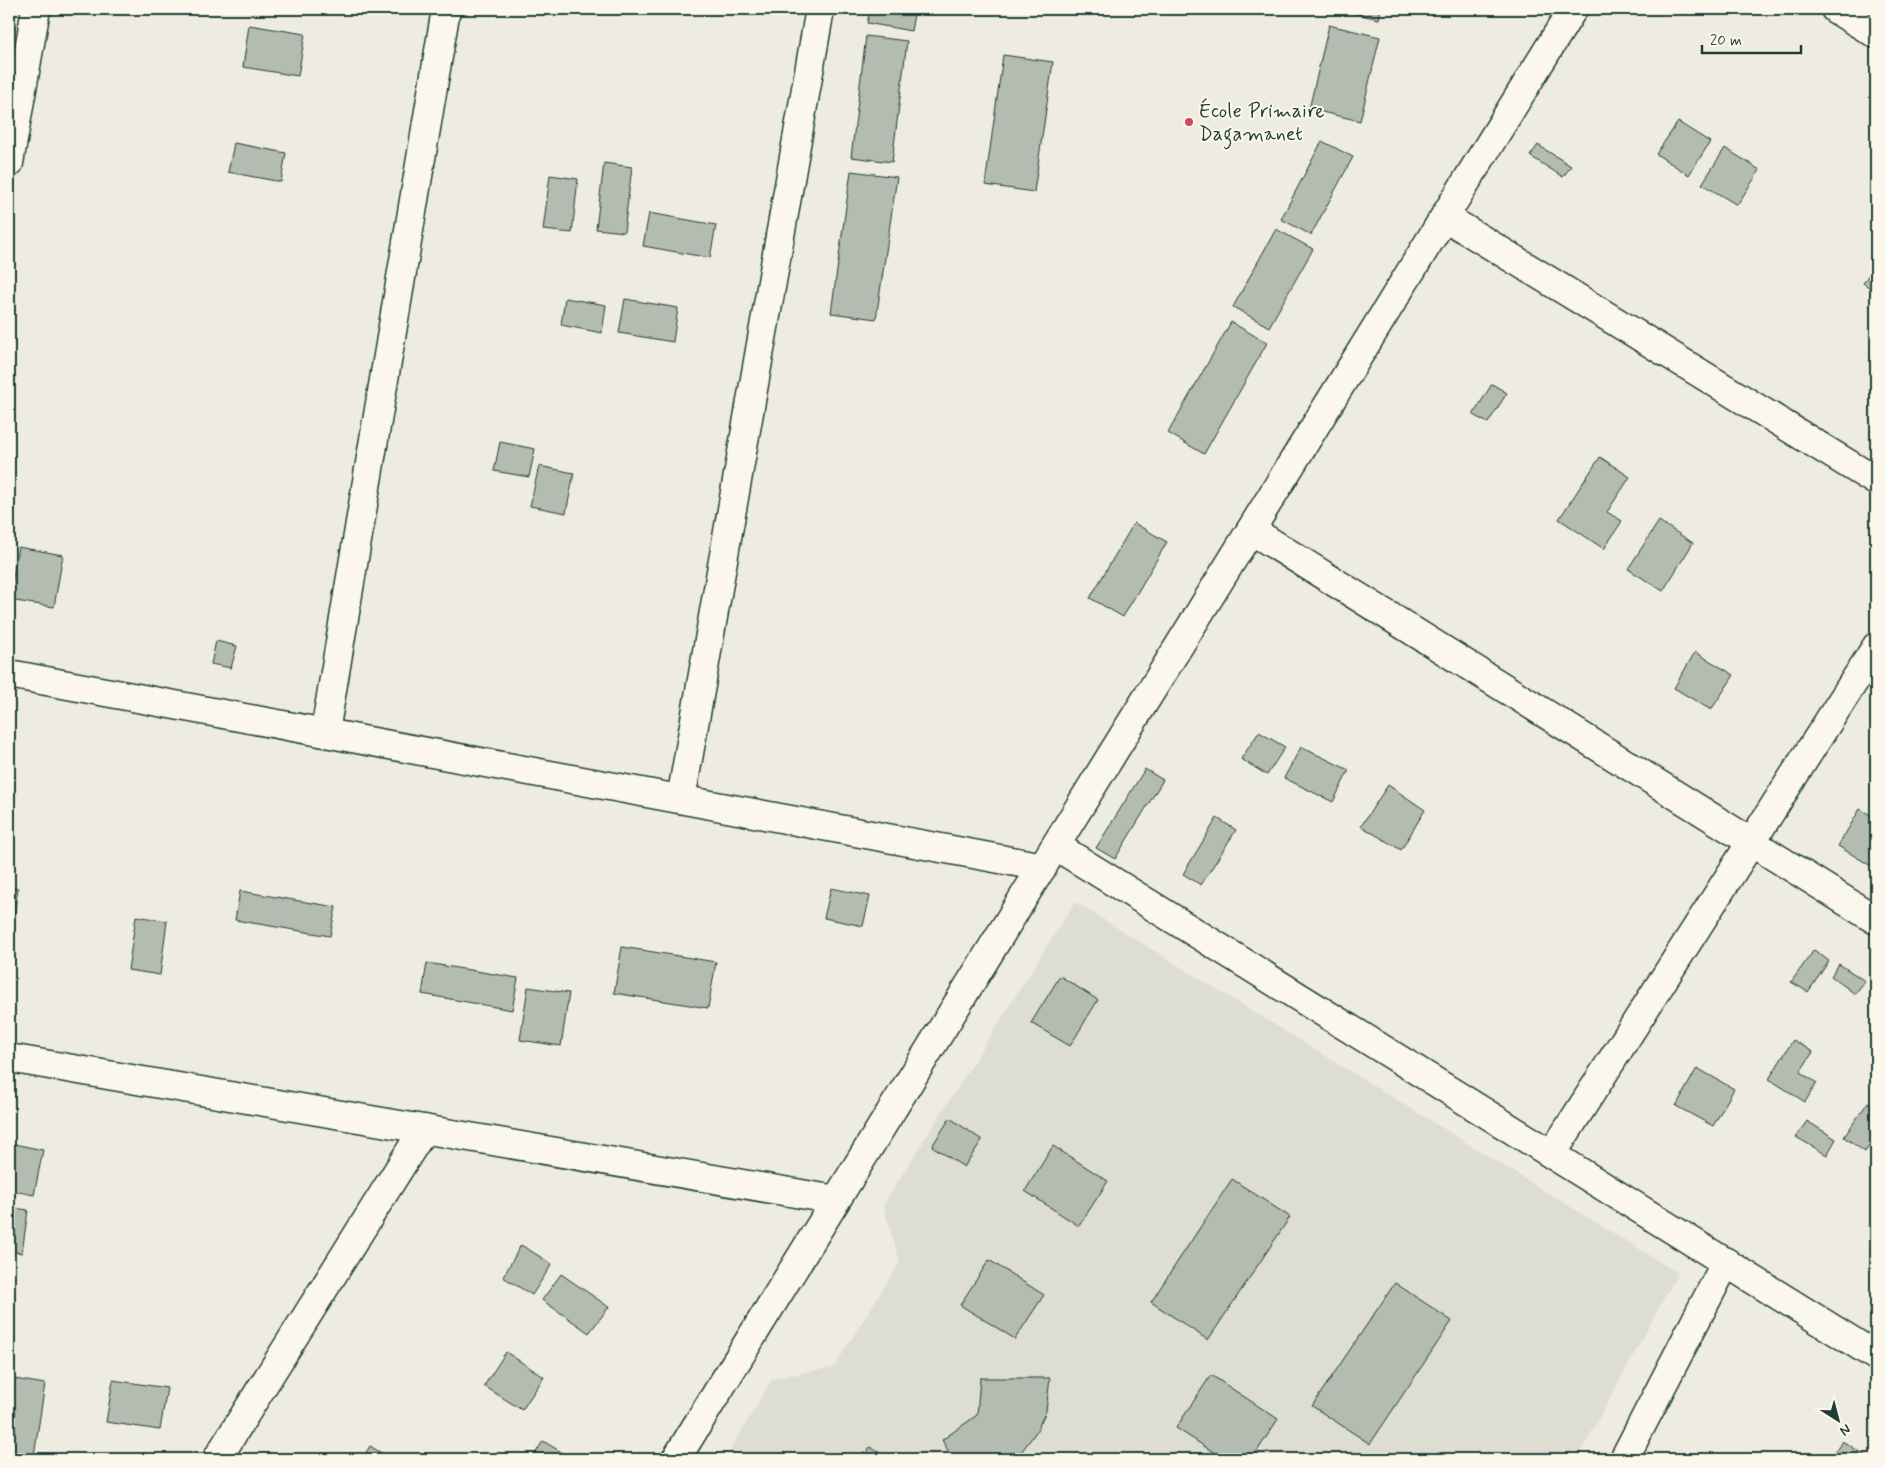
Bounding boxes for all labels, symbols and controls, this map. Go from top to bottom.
scale bar [1702,22,1801,54]
text: 20 m [1710,31,1742,51]
place label: École Primaire Dagamanet [1199,98,1325,150]
marker: École Primaire Dagamanet [1183,116,1195,128]
north arrow [1812,1396,1862,1446]
text: N [1836,1420,1854,1440]

